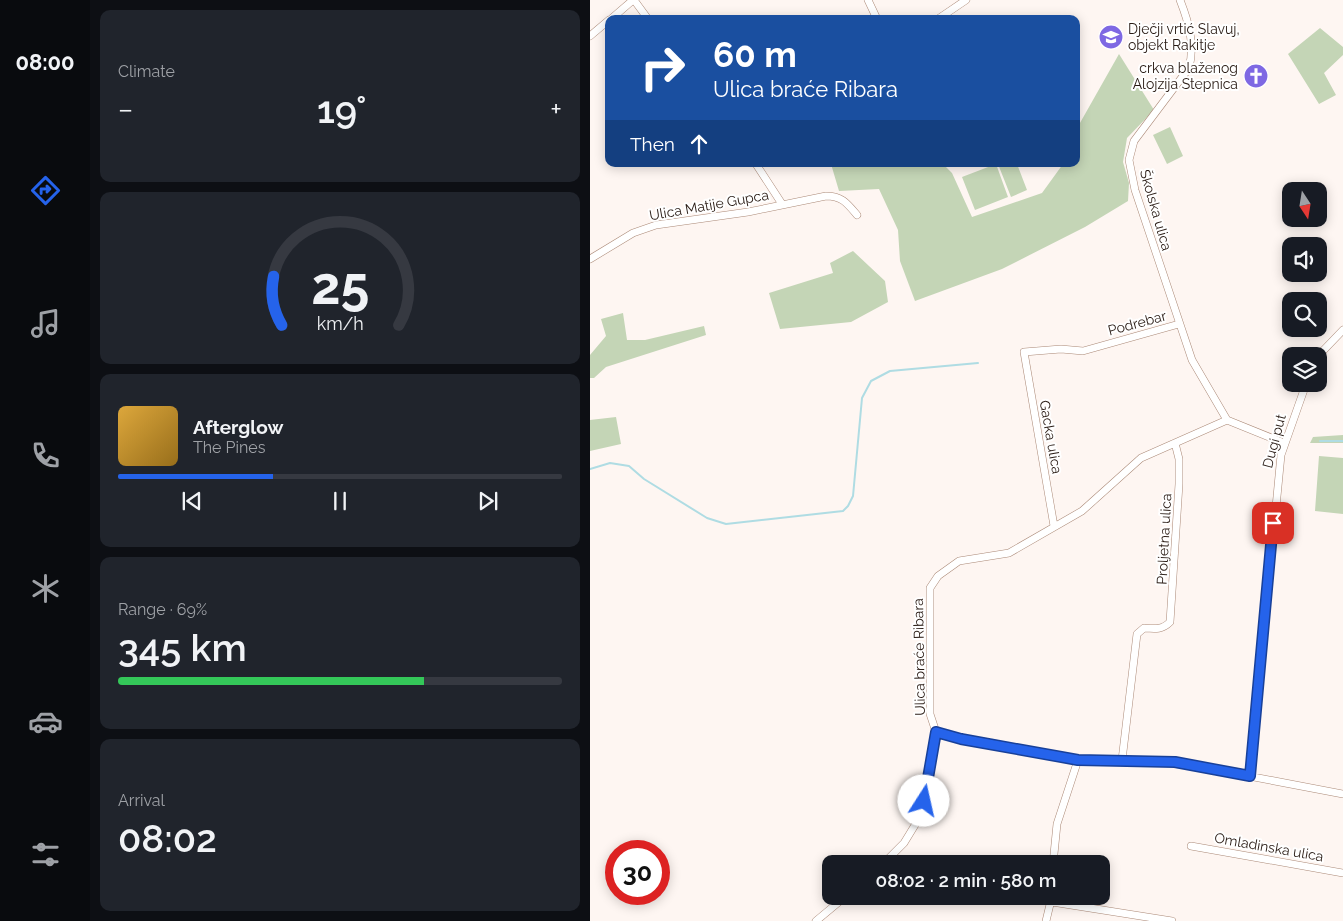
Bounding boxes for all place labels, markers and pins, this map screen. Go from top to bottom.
place label: Dječji vrtić Slavuj, objekt Rakitje [1128,21,1240,53]
school or university icon: Dječji vrtić Slavuj, objekt Rakitje [1098,24,1124,50]
place label: crkva blaženog Alojzija Stepnica [1133,60,1238,92]
church icon: crkva blaženog Alojzija Stepnica [1243,63,1269,89]
pin [1252,502,1294,544]

